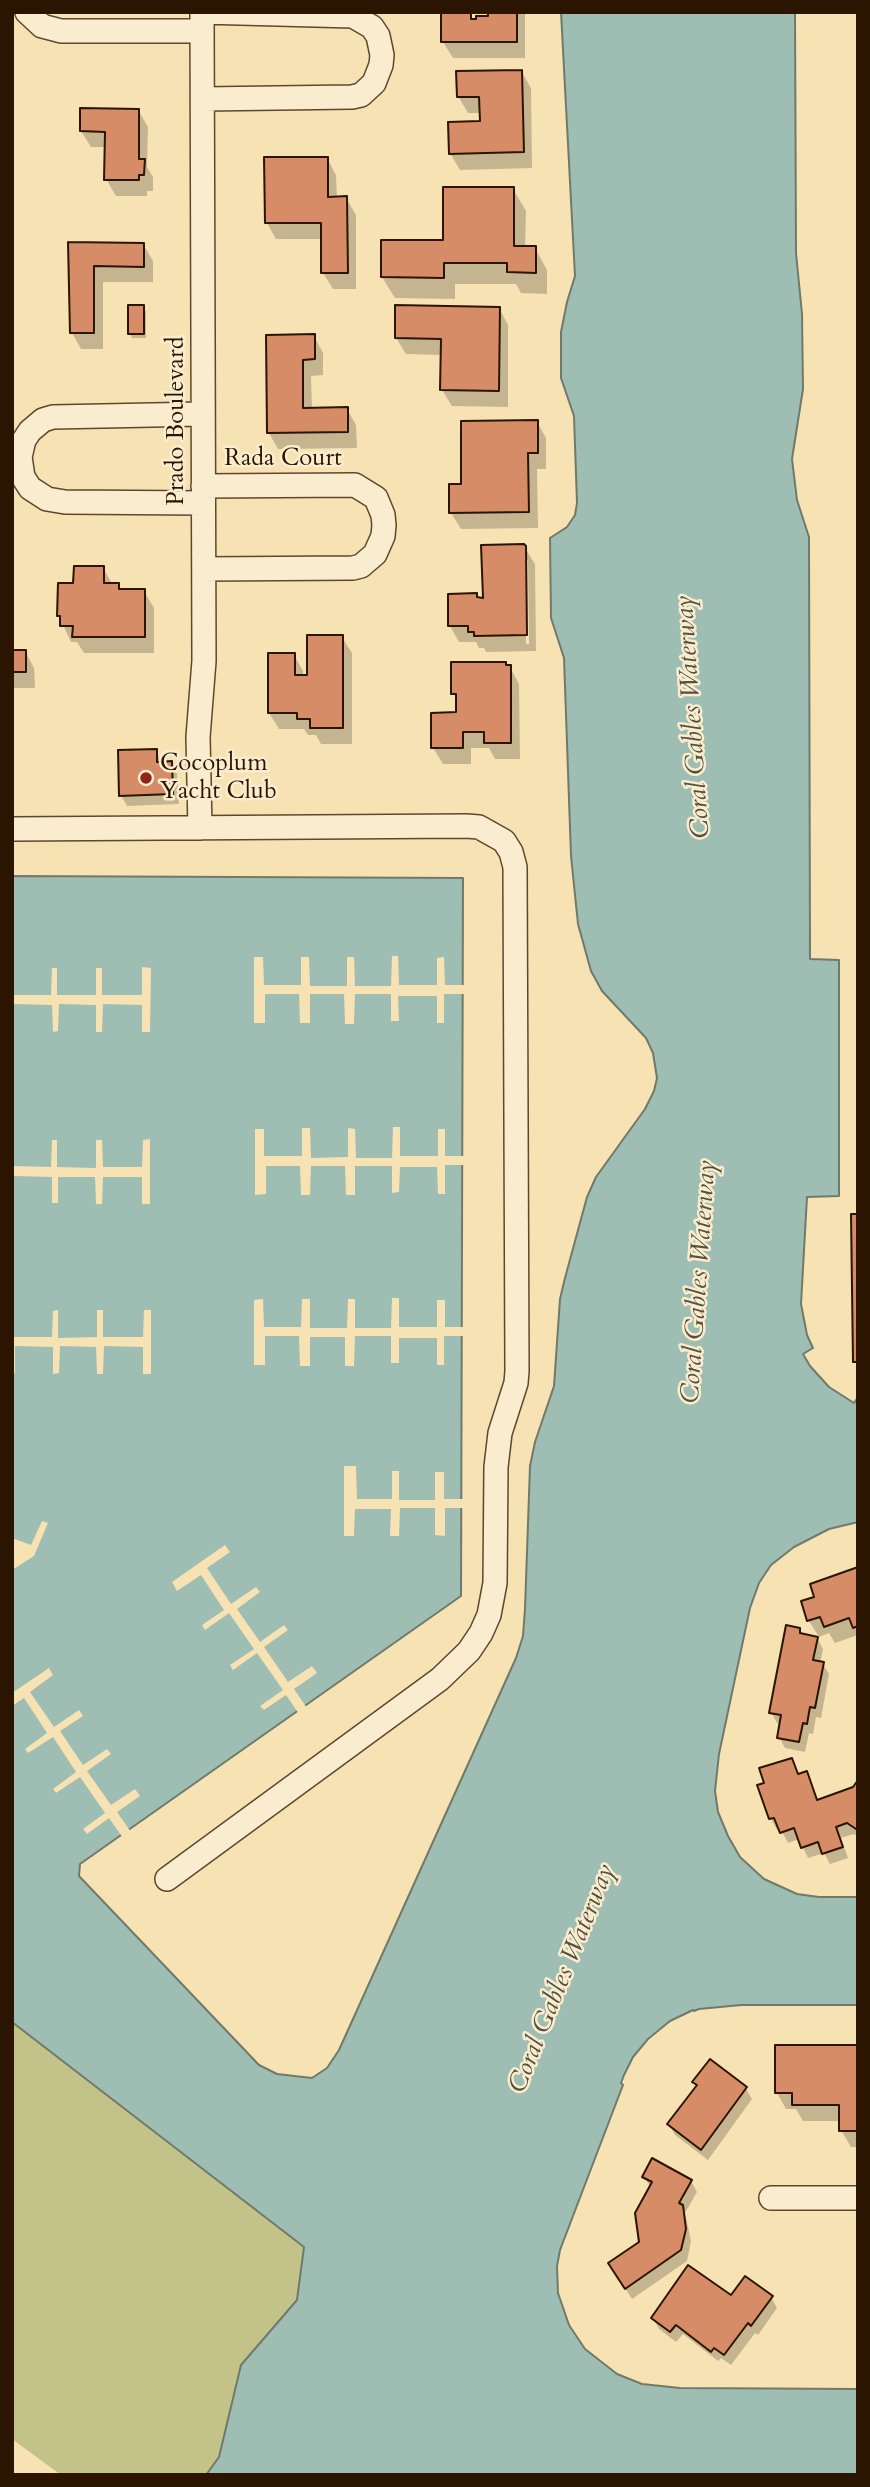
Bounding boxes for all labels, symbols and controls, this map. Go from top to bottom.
street label: Prado Boulevard [163,336,191,506]
street label: Rada Court [224,445,342,473]
water label: Coral Gables Waterway [670,594,718,840]
place label: Cocoplum Yacht Club [160,750,277,806]
marker: Cocoplum Yacht Club [138,770,154,786]
water label: Coral Gables Waterway [676,1159,724,1405]
water label: Coral Gables Waterway [503,1860,623,2098]

